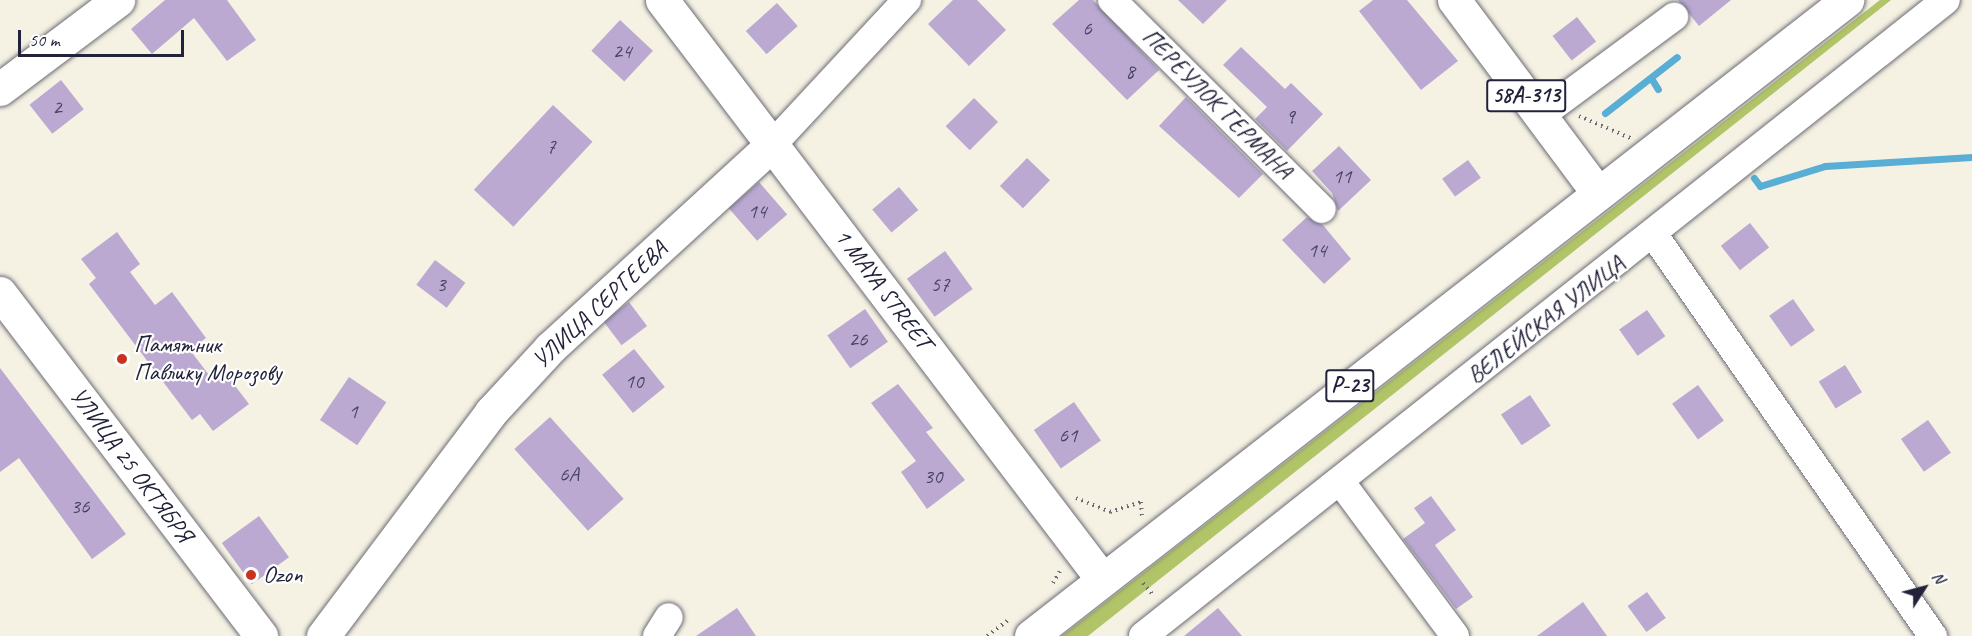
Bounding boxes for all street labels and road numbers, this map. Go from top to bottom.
street label: ПЕРЕУЛОК ГЕРМАНА [1136,23,1298,185]
road number: 58А-313 [1486,77,1567,115]
street label: 1 MAYA STREET [828,223,938,355]
street label: УЛИЦА СЕРГЕЕВА [527,236,673,374]
street label: ВЕЛЕЙСКАЯ УЛИЦА [1462,250,1630,390]
road number: Р-23 [1324,367,1376,405]
street label: УЛИЦА 25 ОКТЯБРЯ [63,382,199,548]

